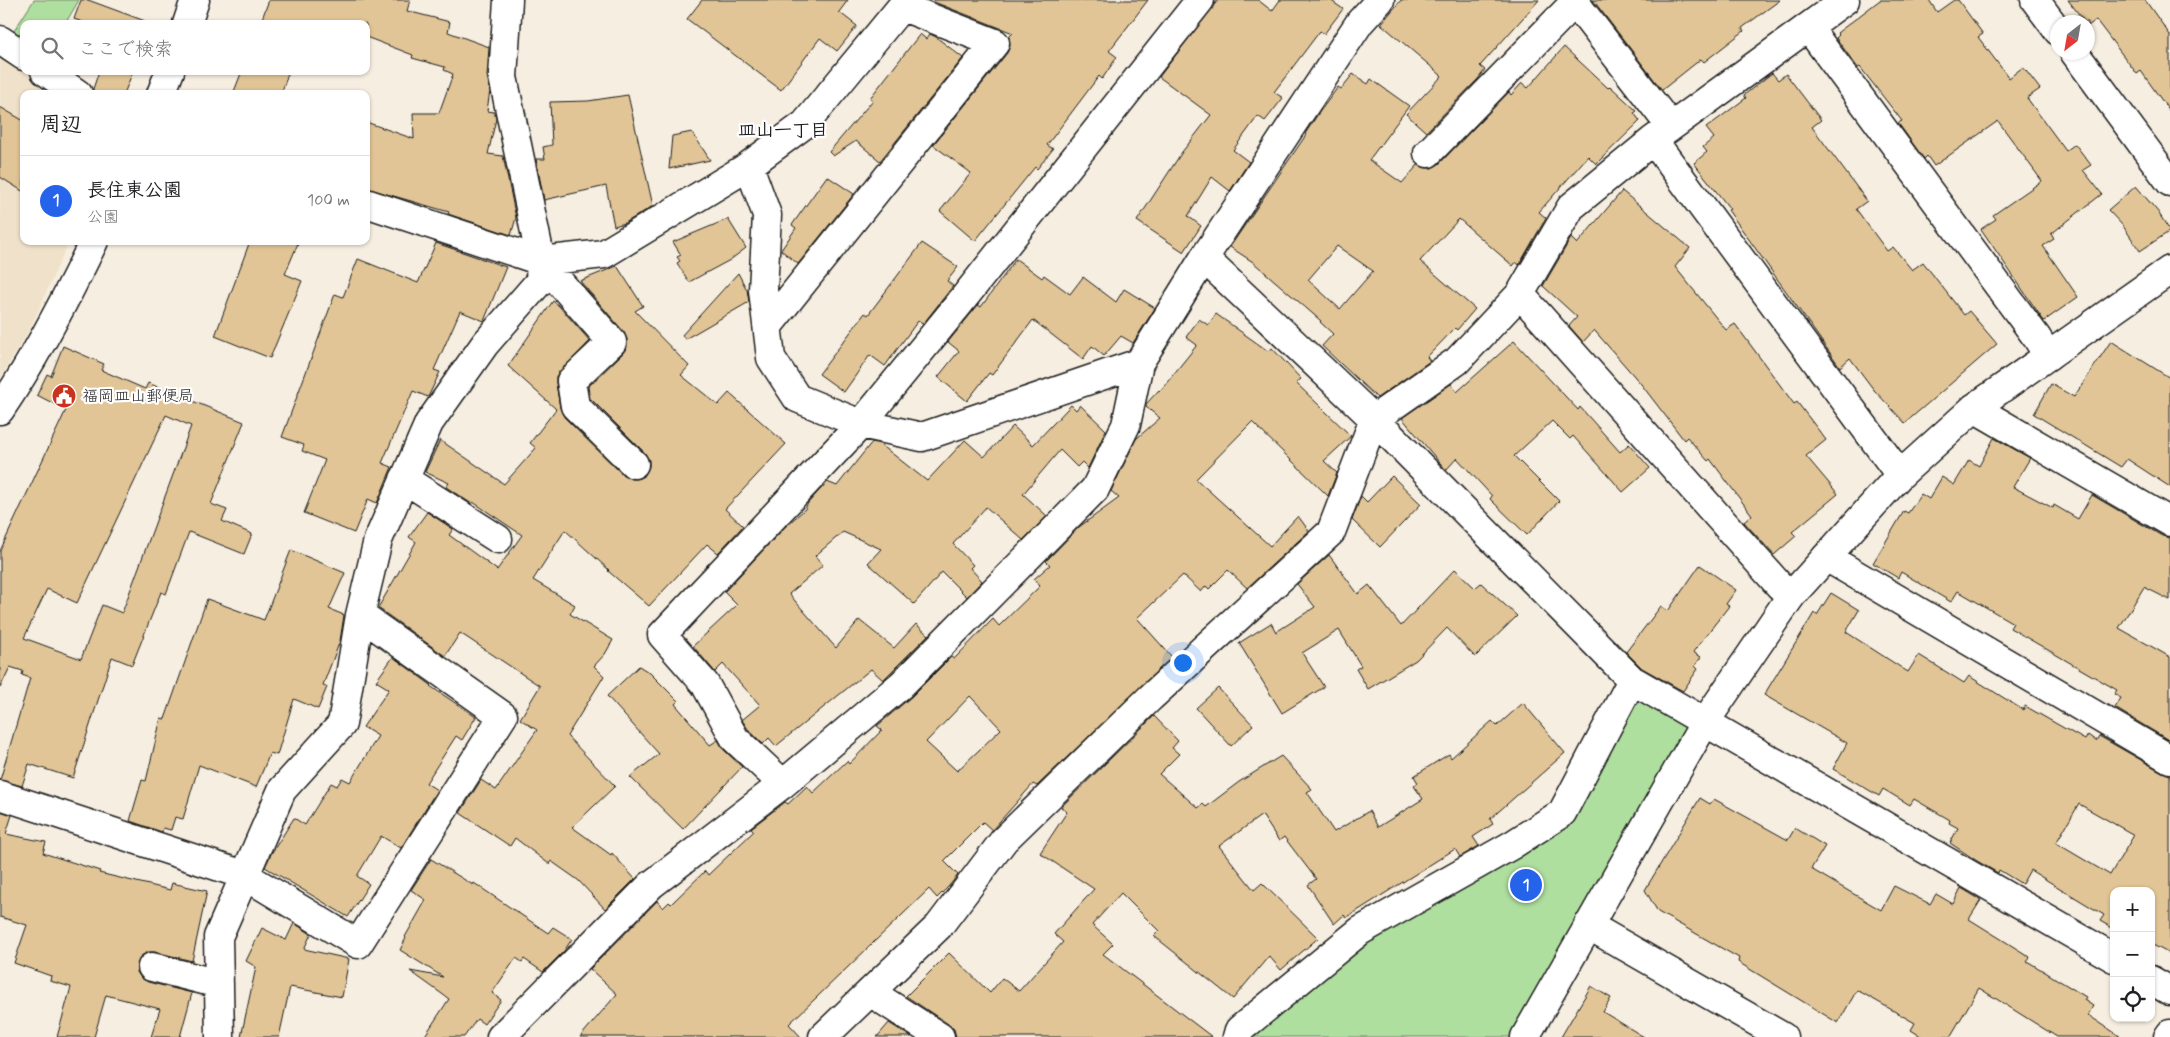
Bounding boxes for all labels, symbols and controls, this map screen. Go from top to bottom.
north arrow [2050,15,2095,60]
search box [20,20,370,75]
icon: search [38,34,66,62]
text: ここで検索 [78,37,173,62]
text: 周辺 [40,111,82,139]
district label: 皿山一丁目 [738,119,828,143]
text: 長住東公園 [87,178,182,203]
text: 1 [52,190,60,211]
text: 100 m [307,190,350,211]
text: 公園 [87,207,119,228]
public building icon: 福岡皿山郵便局 [51,383,77,409]
place label: 福岡皿山郵便局 [82,386,194,407]
your location [1170,650,1196,676]
pin: 1 [1510,866,1542,904]
map controls [2110,887,2155,1022]
button: + [2110,887,2155,932]
button: − [2110,932,2155,977]
button: locate [2110,977,2155,1022]

